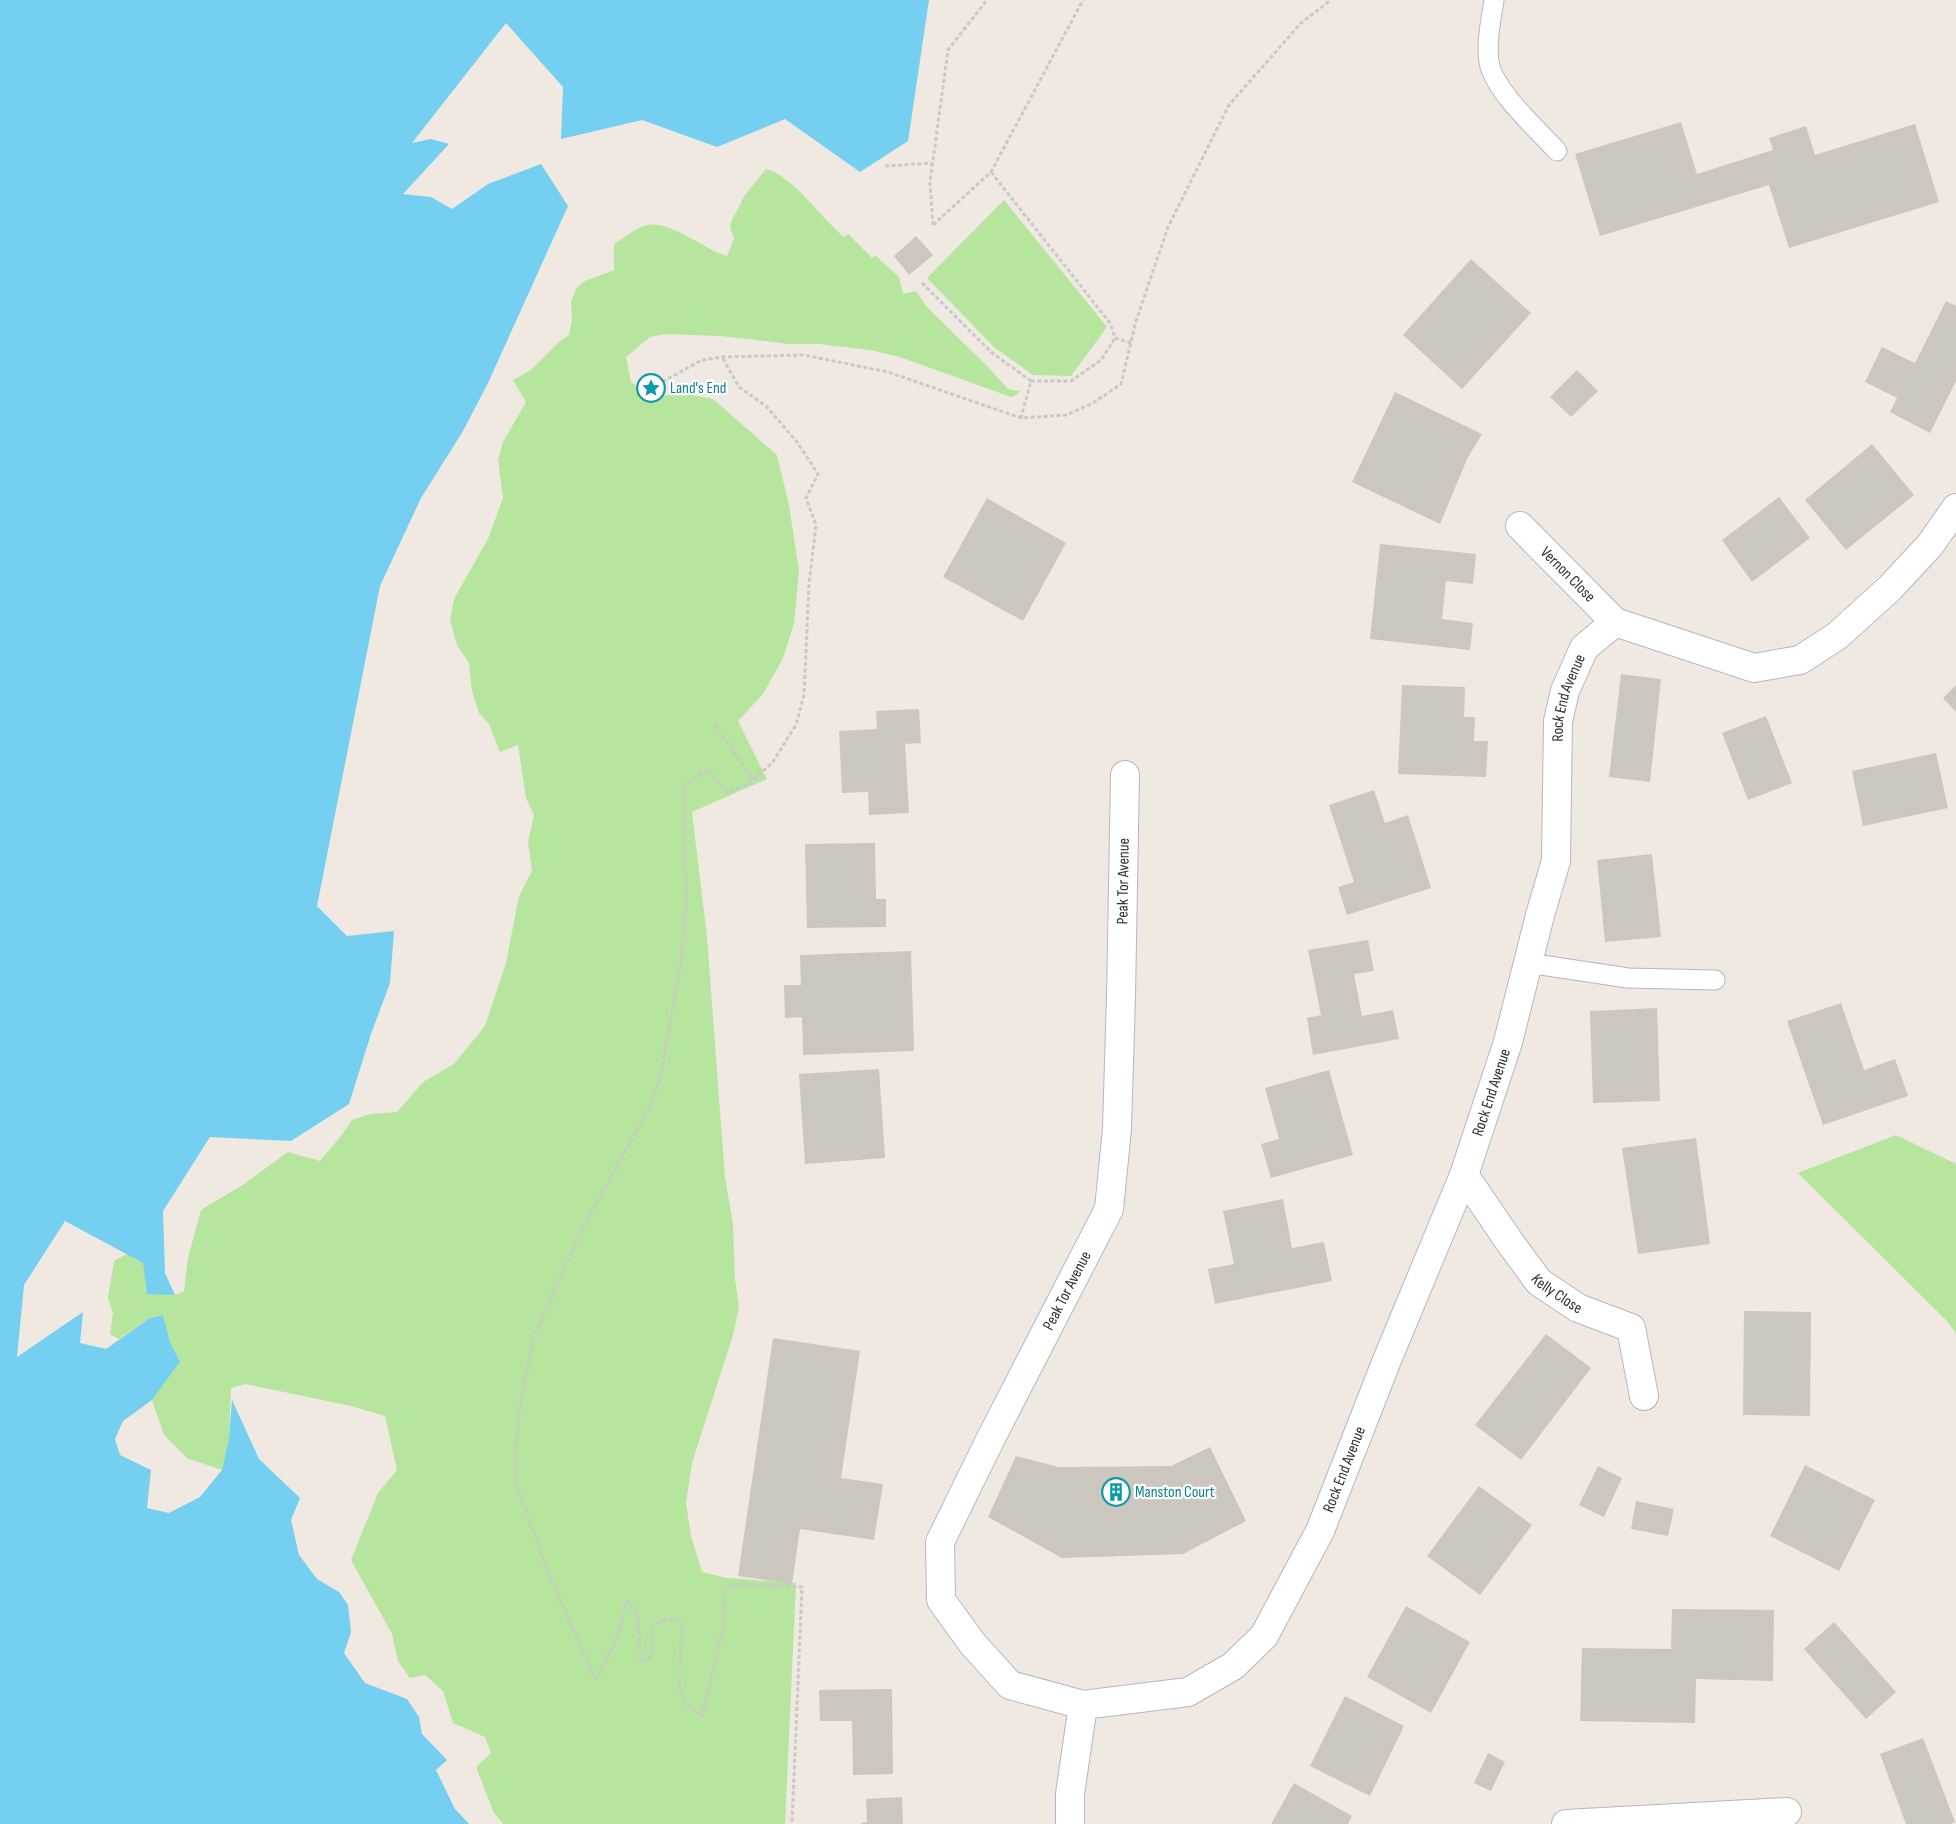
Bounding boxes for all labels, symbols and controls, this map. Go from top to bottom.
place icon: Land's End [636,373,666,403]
place label: Land's End [670,379,727,398]
street label: Vernon Close [1536,543,1599,606]
street label: Rock End Avenue [1548,651,1590,742]
street label: Peak Tor Avenue [1113,838,1133,925]
street label: Rock End Avenue [1468,1046,1515,1138]
street label: Peak Tor Avenue [1039,1248,1095,1333]
street label: Kelly Close [1527,1270,1584,1318]
street label: Rock End Avenue [1319,1424,1370,1515]
building icon: Manston Court [1101,1477,1131,1507]
place label: Manston Court [1135,1483,1215,1502]

